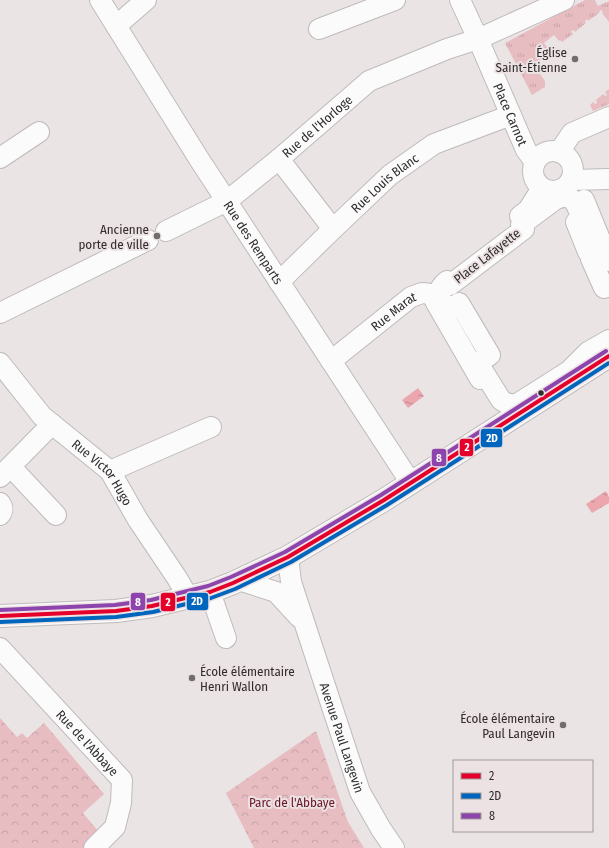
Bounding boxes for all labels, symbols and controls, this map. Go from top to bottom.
place label: Église Saint-Étienne [496,45,567,75]
marker: Église Saint-Étienne [570,54,580,64]
street label: Place Carnot [490,81,531,149]
street label: Rue de l'Horloge [279,92,355,160]
street label: Rue Louis Blanc [348,150,421,216]
street label: Rue des Remparts [221,198,286,287]
place label: Ancienne porte de ville [78,222,149,252]
street label: Place Lafayette [451,225,523,287]
marker: Ancienne porte de ville [152,231,162,241]
street label: Rue Marat [368,288,418,334]
unlabelled marker [536,388,546,398]
line badge: 2D [480,428,503,448]
text: 2D [485,432,498,445]
street label: Rue Victor Hugo [69,436,136,508]
line badge: 2 [459,438,474,457]
text: 2 [463,441,470,454]
line badge: 8 [431,448,447,467]
text: 8 [436,452,442,465]
line badge: 8 [130,592,146,611]
line badge: 2 [160,592,176,612]
line badge: 2D [186,592,209,611]
text: 2D [190,595,203,608]
text: 8 [135,596,141,609]
text: 2 [164,596,171,609]
place label: École élémentaire Henri Wallon [200,664,295,694]
marker: École élémentaire Henri Wallon [187,673,197,683]
street label: Avenue Paul Langevin [317,681,367,795]
street label: Rue de l'Abbaye [53,707,122,779]
place label: École élémentaire Paul Langevin [460,711,555,741]
marker: École élémentaire Paul Langevin [558,720,568,730]
legend [453,760,593,832]
text: 2 [489,769,494,783]
text: 2D [489,789,501,803]
park label: Parc de l'Abbaye [249,795,335,810]
text: 8 [489,809,495,823]

